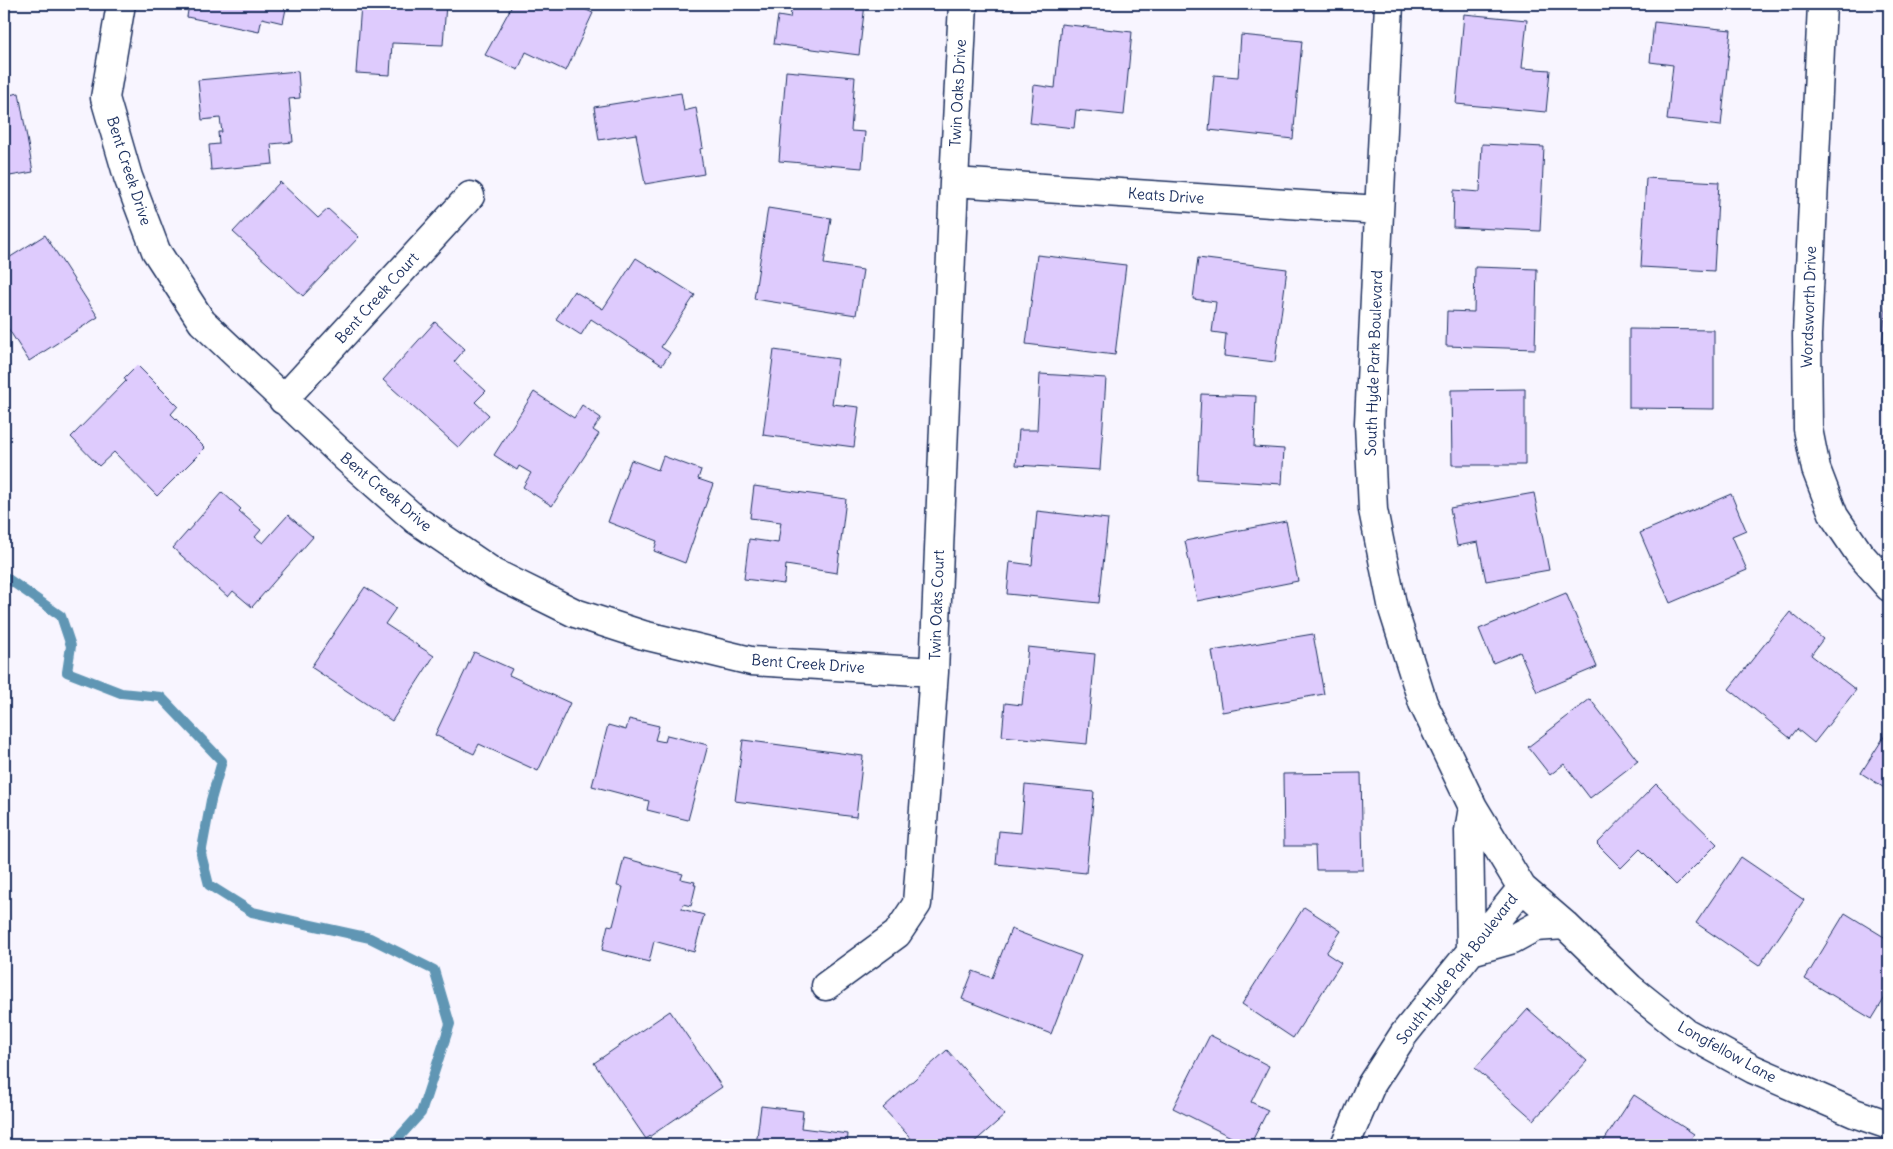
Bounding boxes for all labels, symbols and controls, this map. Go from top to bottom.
street label: Twin Oaks Drive [945,39,970,147]
street label: Bent Creek Drive [103,114,156,228]
street label: Keats Drive [1127,183,1205,208]
street label: Wordsworth Drive [1797,246,1820,368]
street label: Bent Creek Court [331,248,423,347]
street label: South Hyde Park Boulevard [1361,269,1386,456]
street label: Bent Creek Drive [337,448,436,535]
street label: Twin Oaks Court [925,549,948,661]
street label: Bent Creek Drive [751,650,865,677]
street label: South Hyde Park Boulevard [1392,889,1521,1048]
street label: Longfellow Lane [1675,1017,1780,1087]

